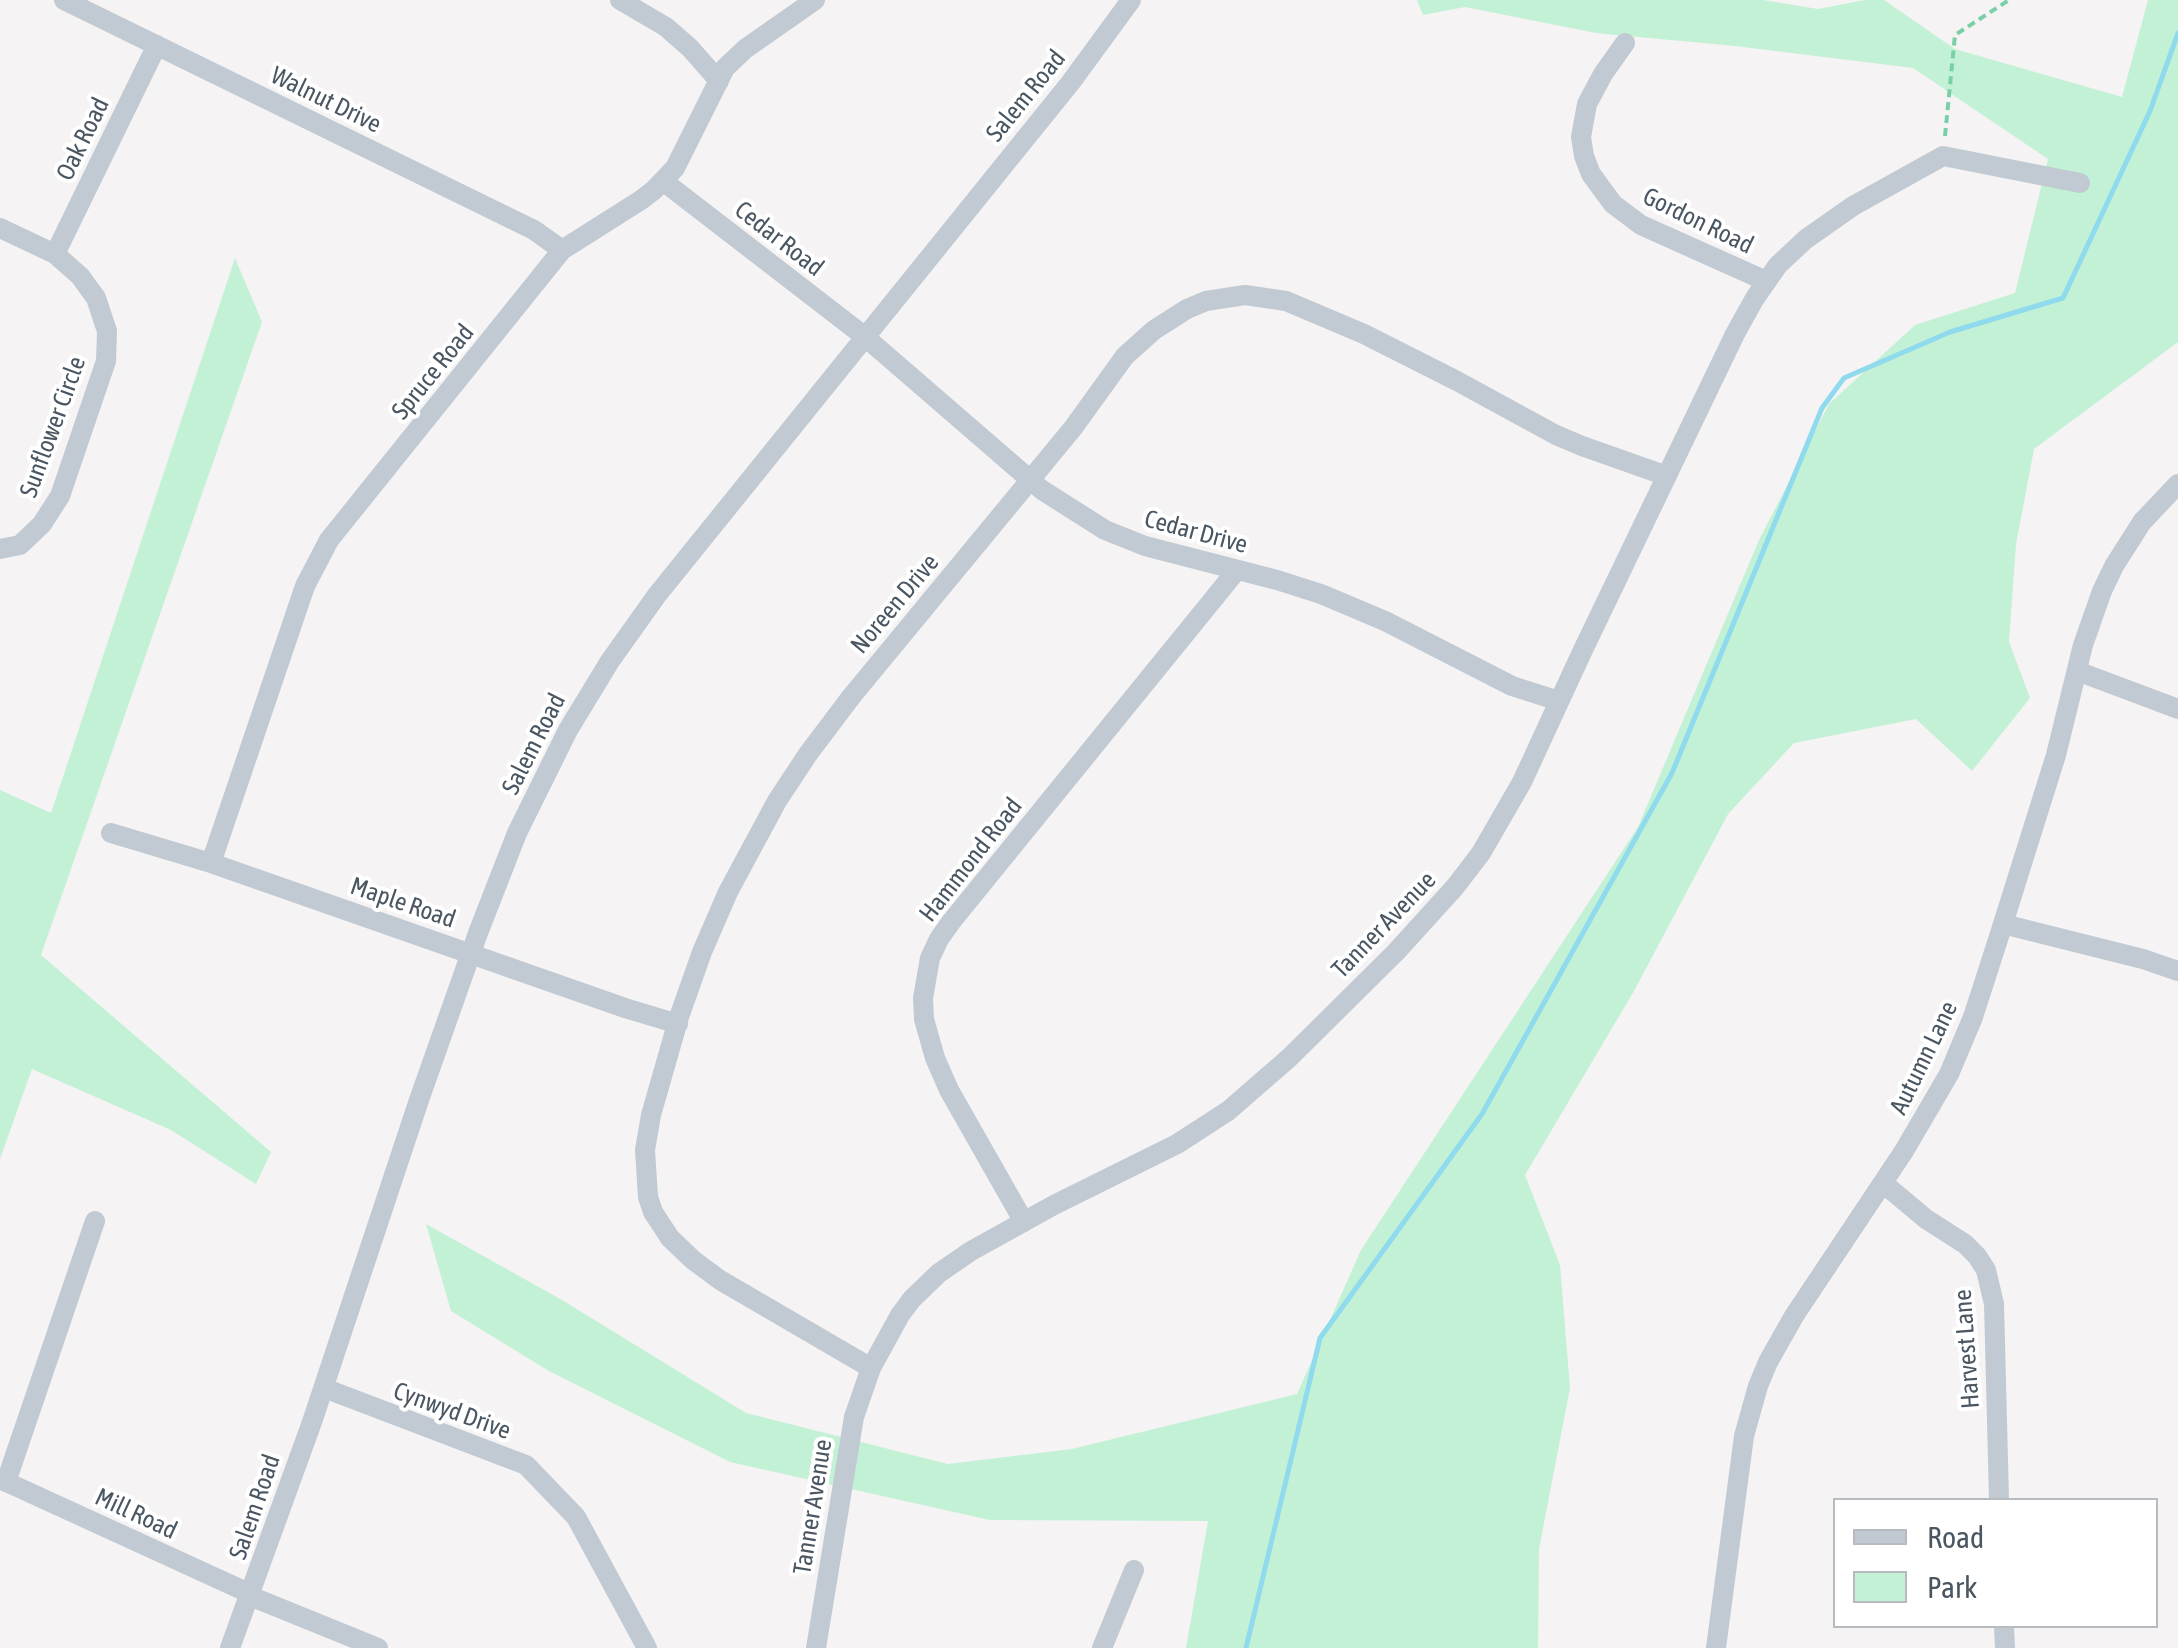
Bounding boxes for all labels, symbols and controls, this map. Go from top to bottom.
street label: Salem Road [980,44,1072,148]
street label: Walnut Drive [266,60,386,140]
street label: Oak Road [50,93,116,185]
street label: Gordon Road [1638,181,1758,261]
street label: Cedar Road [729,195,829,283]
street label: Spruce Road [386,318,480,426]
street label: Sunflower Circle [14,352,92,502]
street label: Cedar Drive [1141,504,1251,560]
street label: Noreen Drive [845,548,945,660]
street label: Salem Road [496,689,572,799]
street label: Hammond Road [913,792,1029,928]
street label: Tanner Avenue [1326,866,1442,984]
street label: Maple Road [347,871,459,935]
street label: Autumn Lane [1884,997,1964,1119]
street label: Harvest Lane [1948,1289,1986,1409]
street label: Cynwyd Drive [389,1376,515,1446]
street label: Tanner Avenue [788,1437,838,1577]
street label: Salem Road [223,1451,287,1563]
street label: Mill Road [90,1482,182,1546]
legend [1833,1498,2158,1628]
text: Road [1927,1520,1984,1554]
text: Park [1927,1570,1977,1604]

